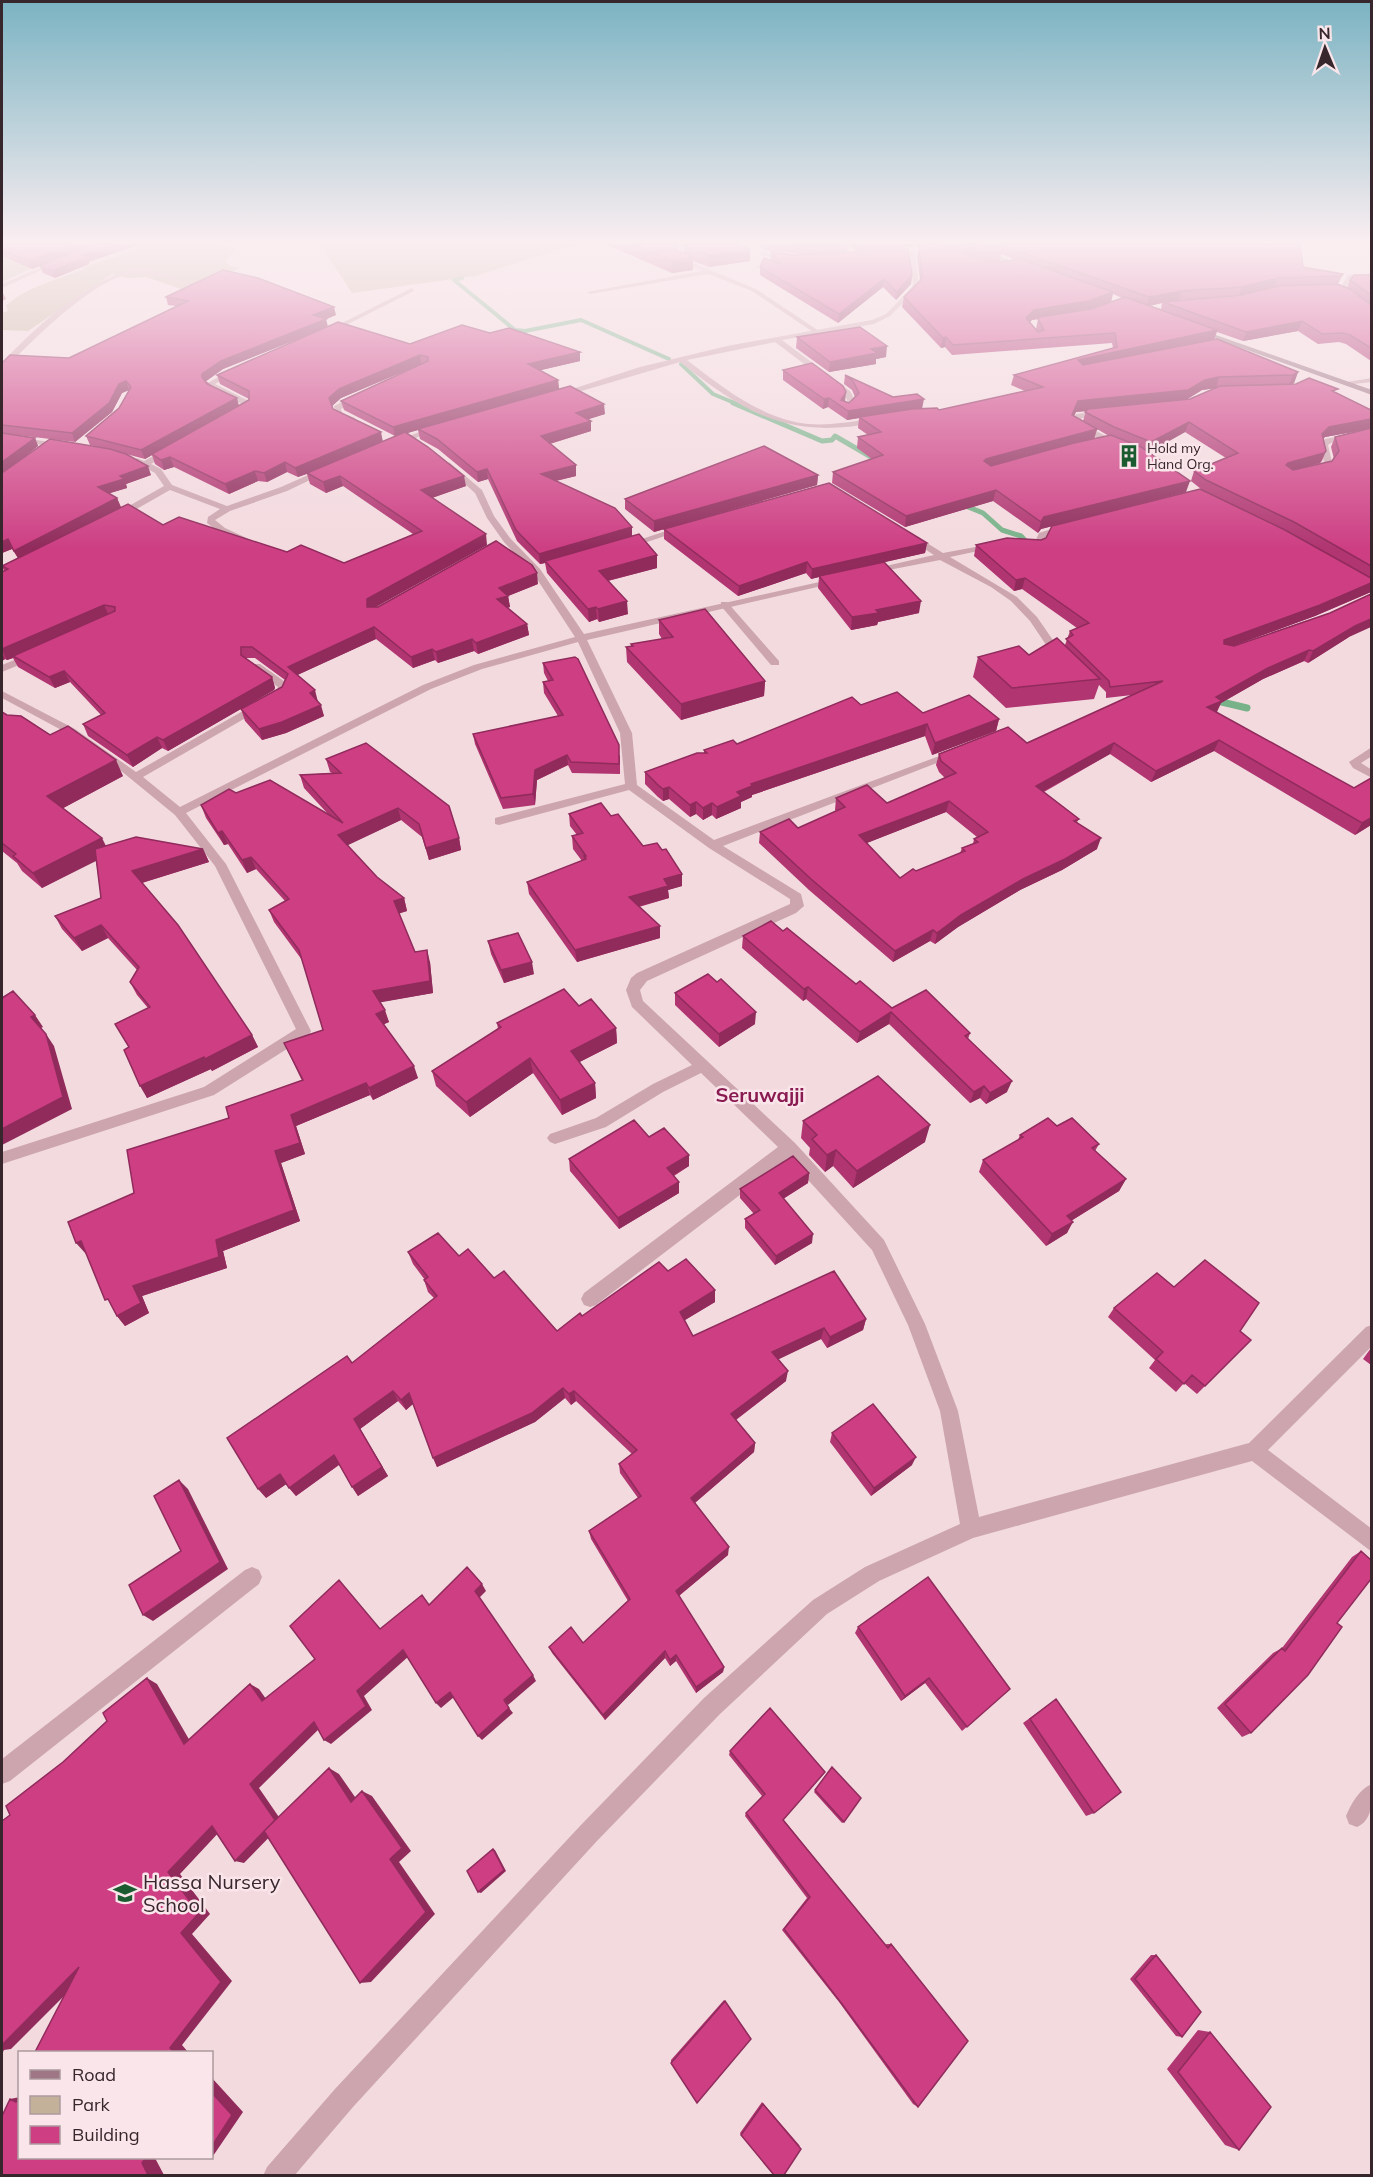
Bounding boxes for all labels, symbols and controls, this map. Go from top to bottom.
north arrow [1295,18,1355,78]
text: N [1318,23,1331,43]
place label: Hold my Hand Org. [1147,439,1214,473]
building icon: Hold my Hand Org. [1116,443,1142,469]
district label: Seruwajji [715,1082,805,1107]
place label: Hassa Nursery School [143,1869,281,1917]
school or university icon: Hassa Nursery School [112,1880,138,1906]
legend [18,2051,213,2159]
text: Road [72,2063,116,2086]
text: Park [72,2093,111,2116]
text: Building [72,2123,140,2146]

